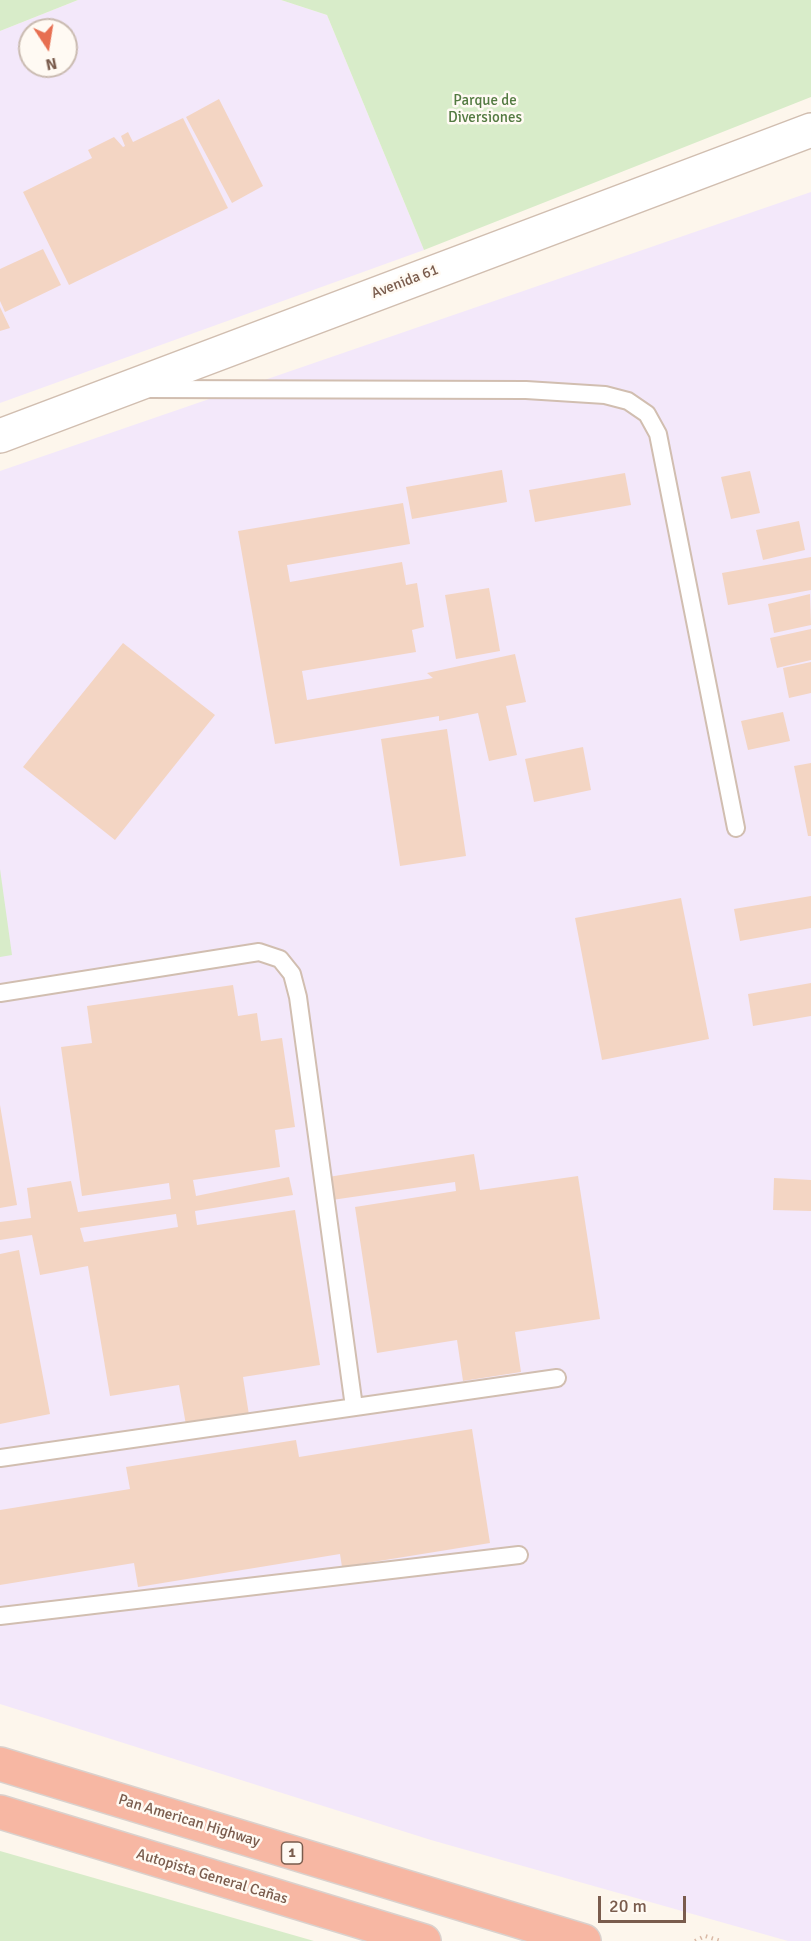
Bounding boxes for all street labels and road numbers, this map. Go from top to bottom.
street label: Avenida 61 [369,261,441,303]
street label: Pan American Highway [116,1791,262,1851]
road number: 1 [282,1842,302,1864]
street label: Autopista General Cañas [134,1845,290,1909]

